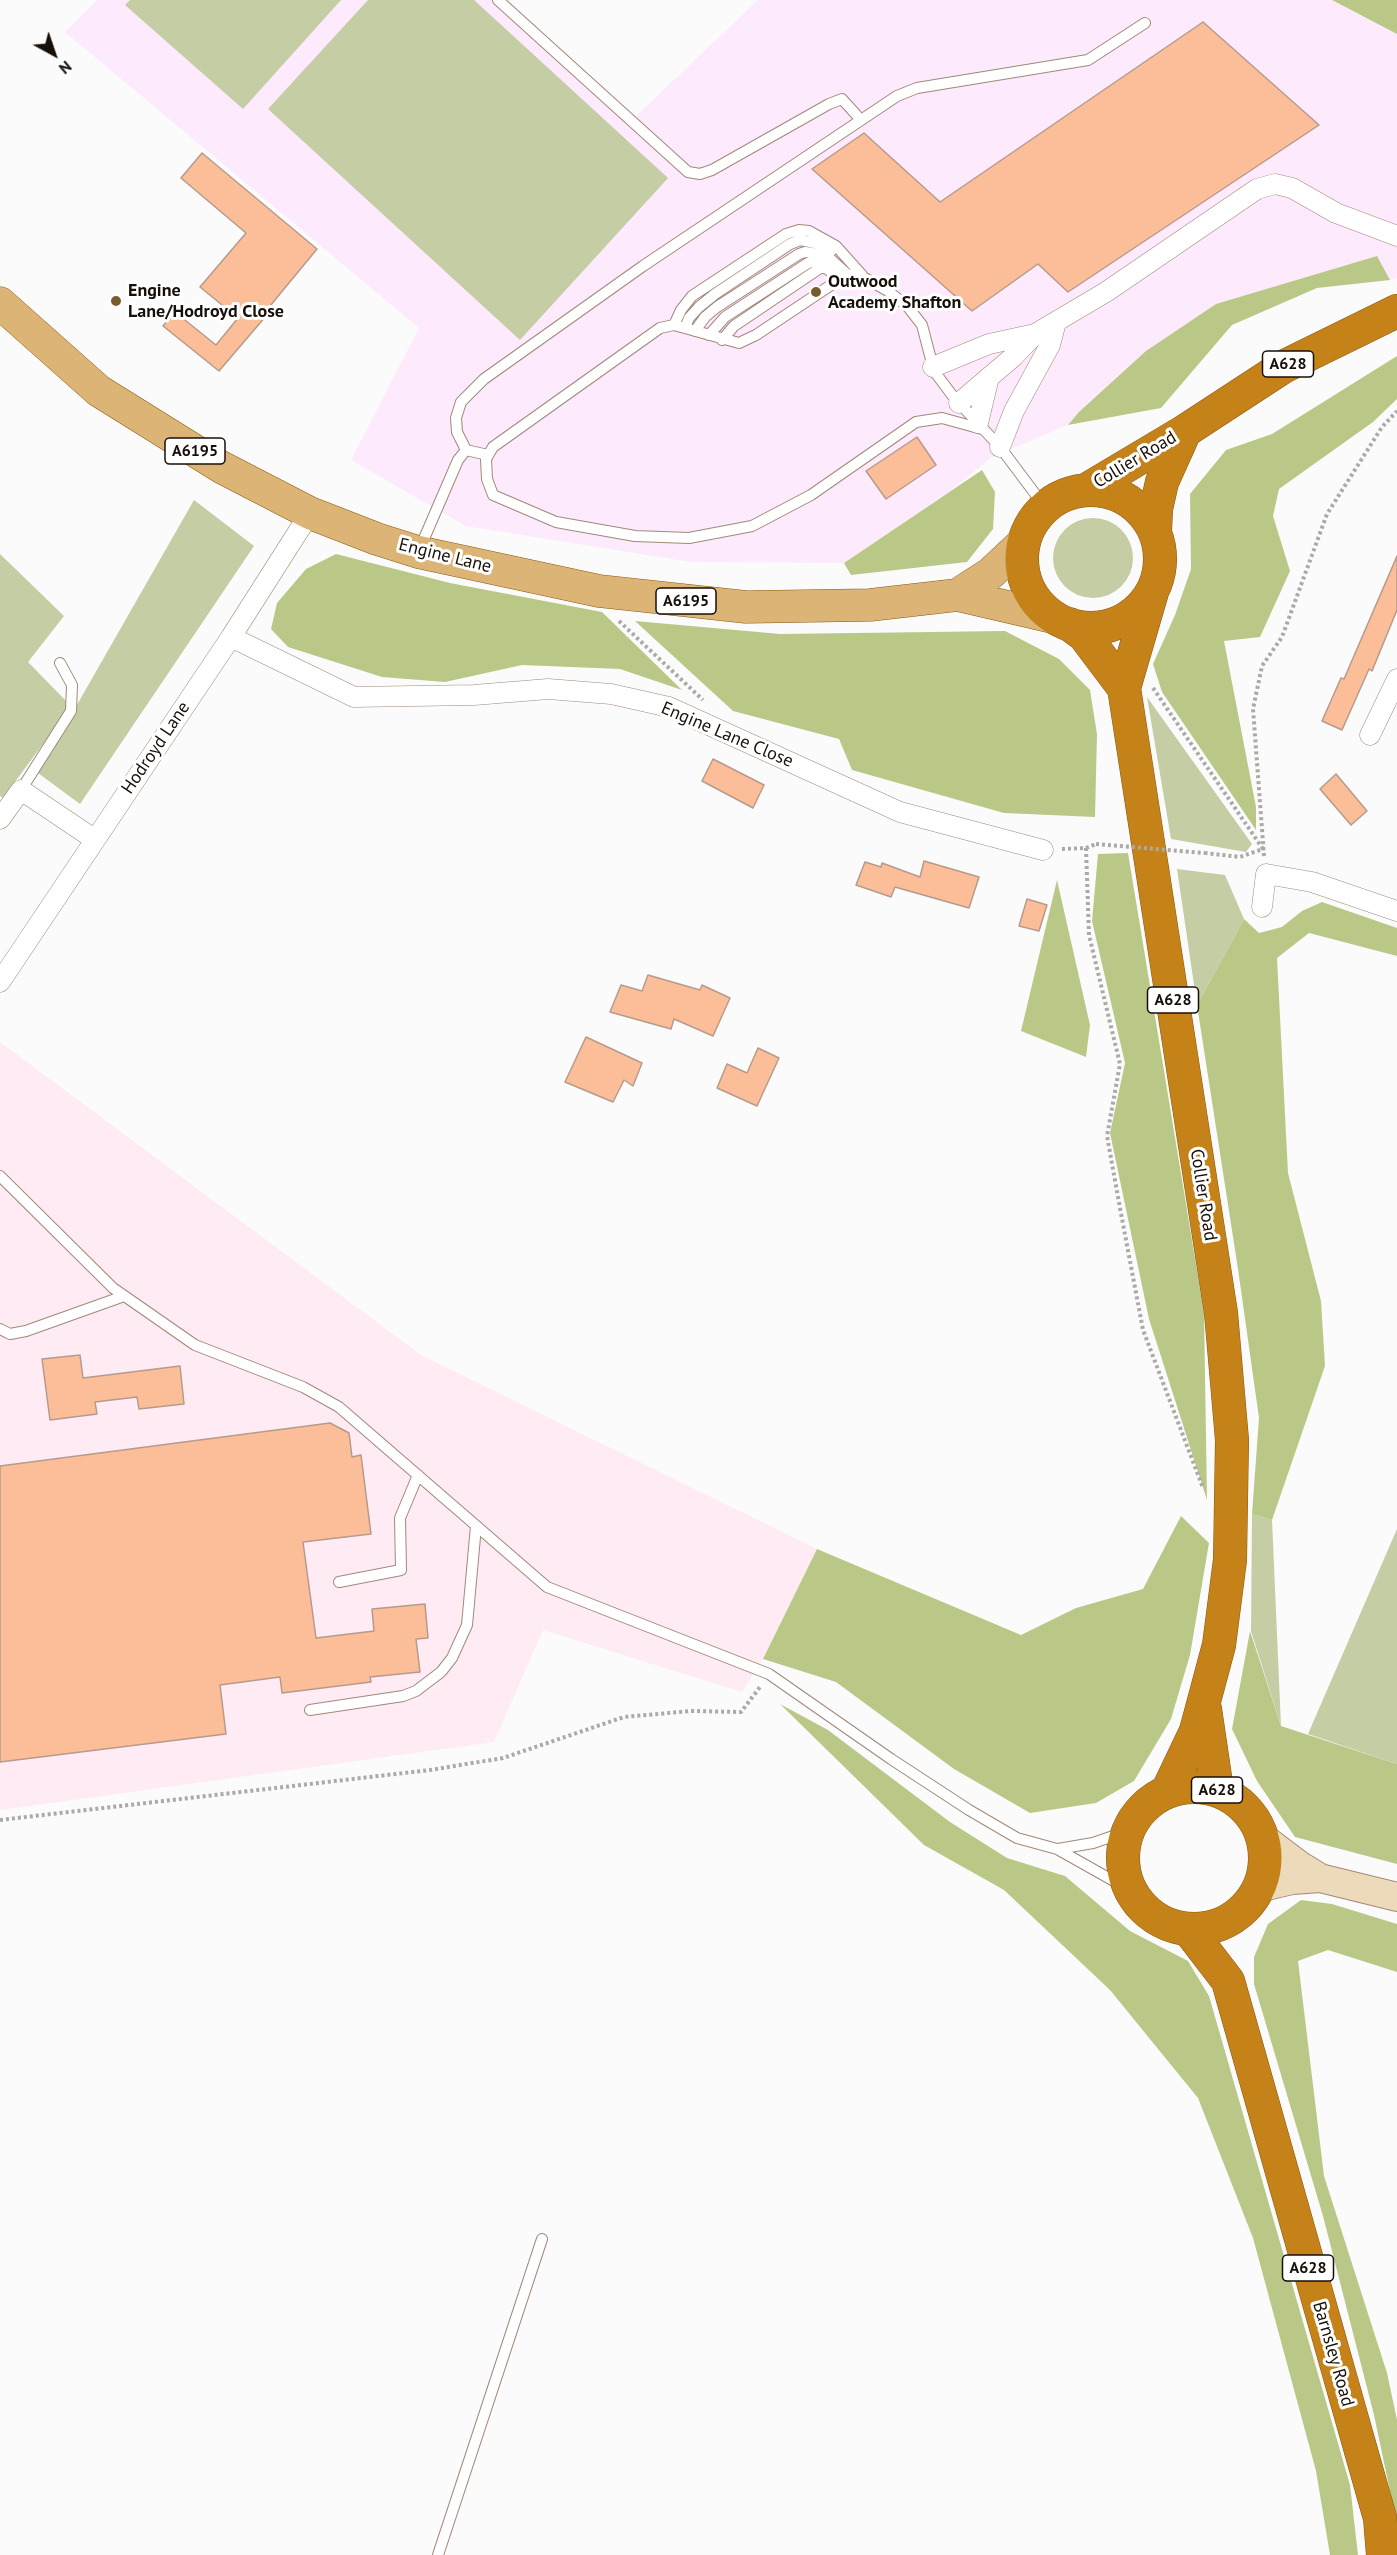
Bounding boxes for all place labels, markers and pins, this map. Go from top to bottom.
place label: Outwood Academy Shafton [828,271,961,314]
place label: Engine Lane/Hodroyd Close [128,280,284,322]
marker: Outwood Academy Shafton [809,285,823,299]
marker: Engine Lane/Hodroyd Close [109,294,123,308]

